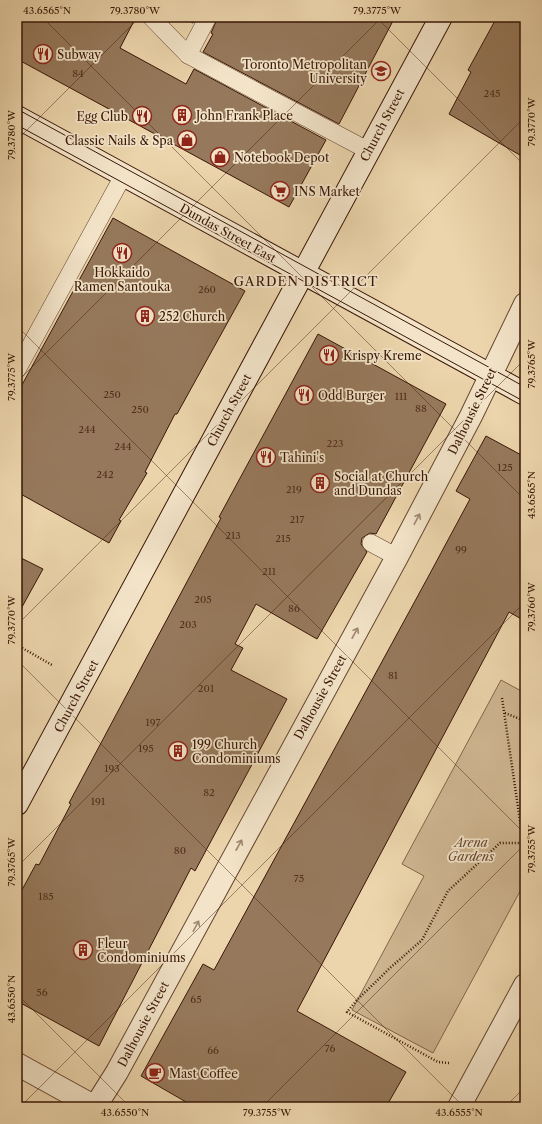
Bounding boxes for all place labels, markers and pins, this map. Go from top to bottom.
restaurant icon: Subway [32,43,54,65]
place label: Subway [57,47,101,62]
place label: Toronto Metropolitan University [242,57,367,86]
school or university icon: Toronto Metropolitan University [370,60,392,82]
building icon: John Frank Place [171,104,193,126]
restaurant icon: Egg Club [131,105,153,127]
place label: John Frank Place [194,108,293,123]
place label: Egg Club [77,109,128,124]
shop icon: Classic Nails & Spa [176,129,198,151]
place label: Classic Nails & Spa [65,133,174,148]
shop icon: Notebook Depot [209,146,231,168]
place label: Notebook Depot [234,150,330,165]
supermarket icon: INS Market [269,180,291,202]
place label: INS Market [294,184,360,199]
restaurant icon: Hokkaido Ramen Santouka [111,242,133,264]
place label: Hokkaido Ramen Santouka [74,265,171,294]
building icon: 252 Church [134,305,156,327]
place label: 252 Church [159,309,226,324]
restaurant icon: Krispy Kreme [318,344,340,366]
place label: Krispy Kreme [343,348,422,363]
restaurant icon: Odd Burger [293,384,315,406]
place label: Odd Burger [318,388,385,403]
restaurant icon: Tahini's [255,446,277,468]
place label: Tahini's [280,450,324,465]
place label: Social at Church and Dundas [334,469,429,498]
building icon: Social at Church and Dundas [309,472,331,494]
place label: 199 Church Condominiums [192,737,281,766]
building icon: 199 Church Condominiums [167,740,189,762]
place label: Fleur Condominiums [97,936,186,965]
building icon: Fleur Condominiums [72,939,94,961]
cafe icon: Mast Coffee [144,1062,166,1084]
place label: Mast Coffee [169,1066,238,1081]

